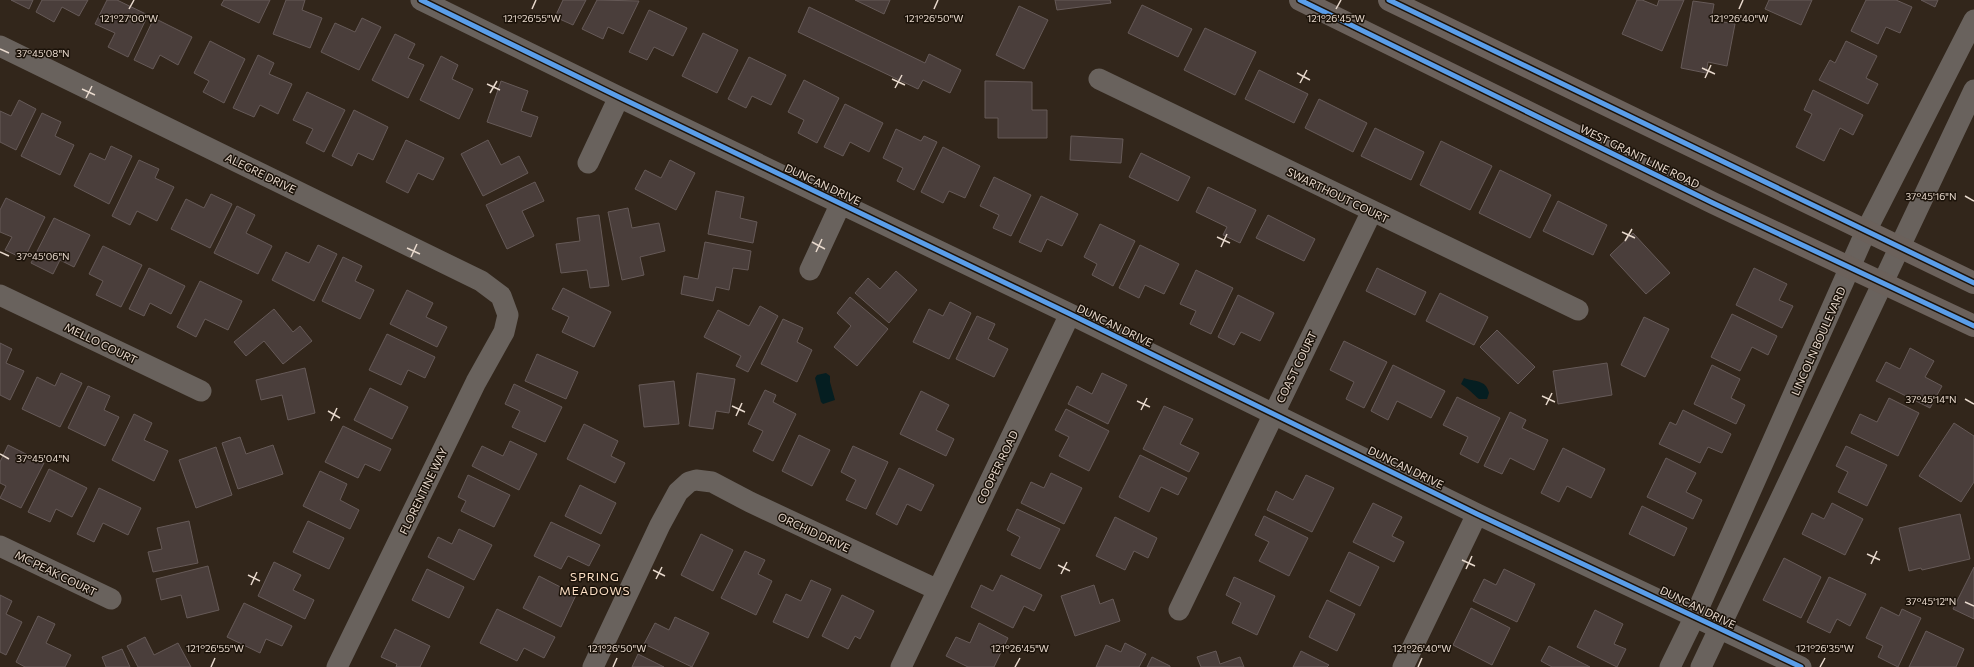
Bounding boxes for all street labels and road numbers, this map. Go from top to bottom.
street label: WEST GRANT LINE ROAD [1578,121,1702,191]
street label: ALEGRE DRIVE [223,150,299,196]
street label: DUNCAN DRIVE [783,161,863,207]
street label: SWARTHOUT COURT [1285,165,1391,225]
street label: LINCOLN BOULEVARD [1788,285,1848,397]
street label: DUNCAN DRIVE [1075,301,1155,349]
street label: MELLO COURT [63,320,139,366]
street label: COAST COURT [1273,329,1319,405]
street label: COOPER ROAD [974,428,1020,506]
street label: DUNCAN DRIVE [1366,443,1446,491]
street label: FLORENTINE WAY [396,446,450,536]
street label: ORCHID DRIVE [776,510,852,554]
street label: MC PEAK COURT [13,548,99,598]
street label: DUNCAN DRIVE [1658,583,1738,631]

